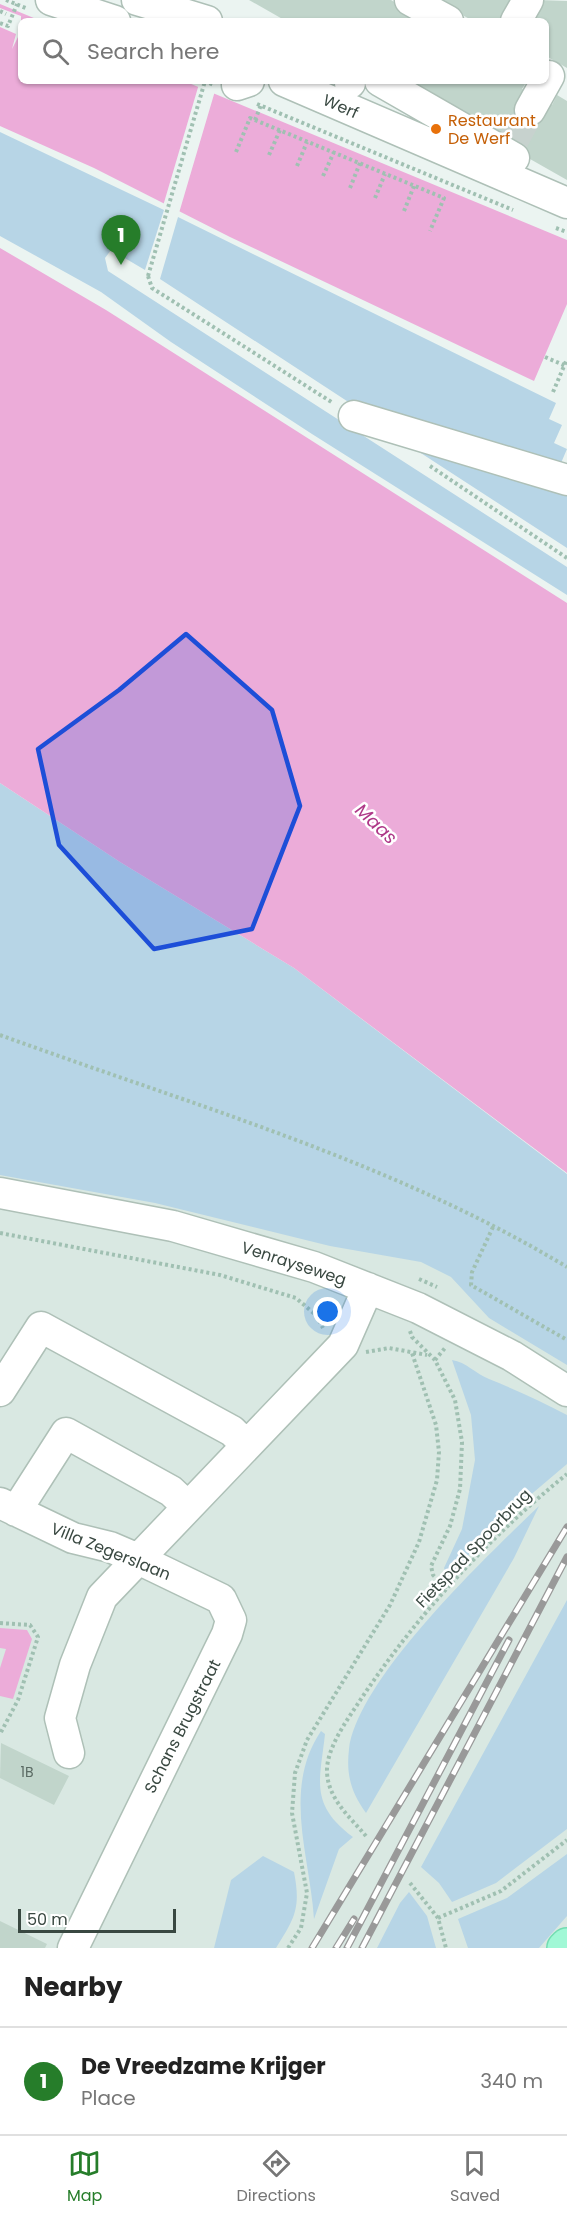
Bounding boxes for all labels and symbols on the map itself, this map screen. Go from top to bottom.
street label: Werf [319,88,362,124]
place label: Restaurant De Werf [448,109,536,150]
marker: Restaurant De Werf [429,122,443,136]
pin: 1 [102,216,140,265]
water label: Maas [350,798,403,850]
street label: Venrayseweg [239,1236,349,1291]
your location [313,1297,342,1326]
street label: Fietspad Spoorbrug [410,1484,536,1613]
street label: Villa Zegerslaan [48,1517,174,1586]
street label: Schans Brugstraat [139,1655,226,1797]
house number: 1B [20,1762,34,1782]
scale bar [18,1906,176,1934]

